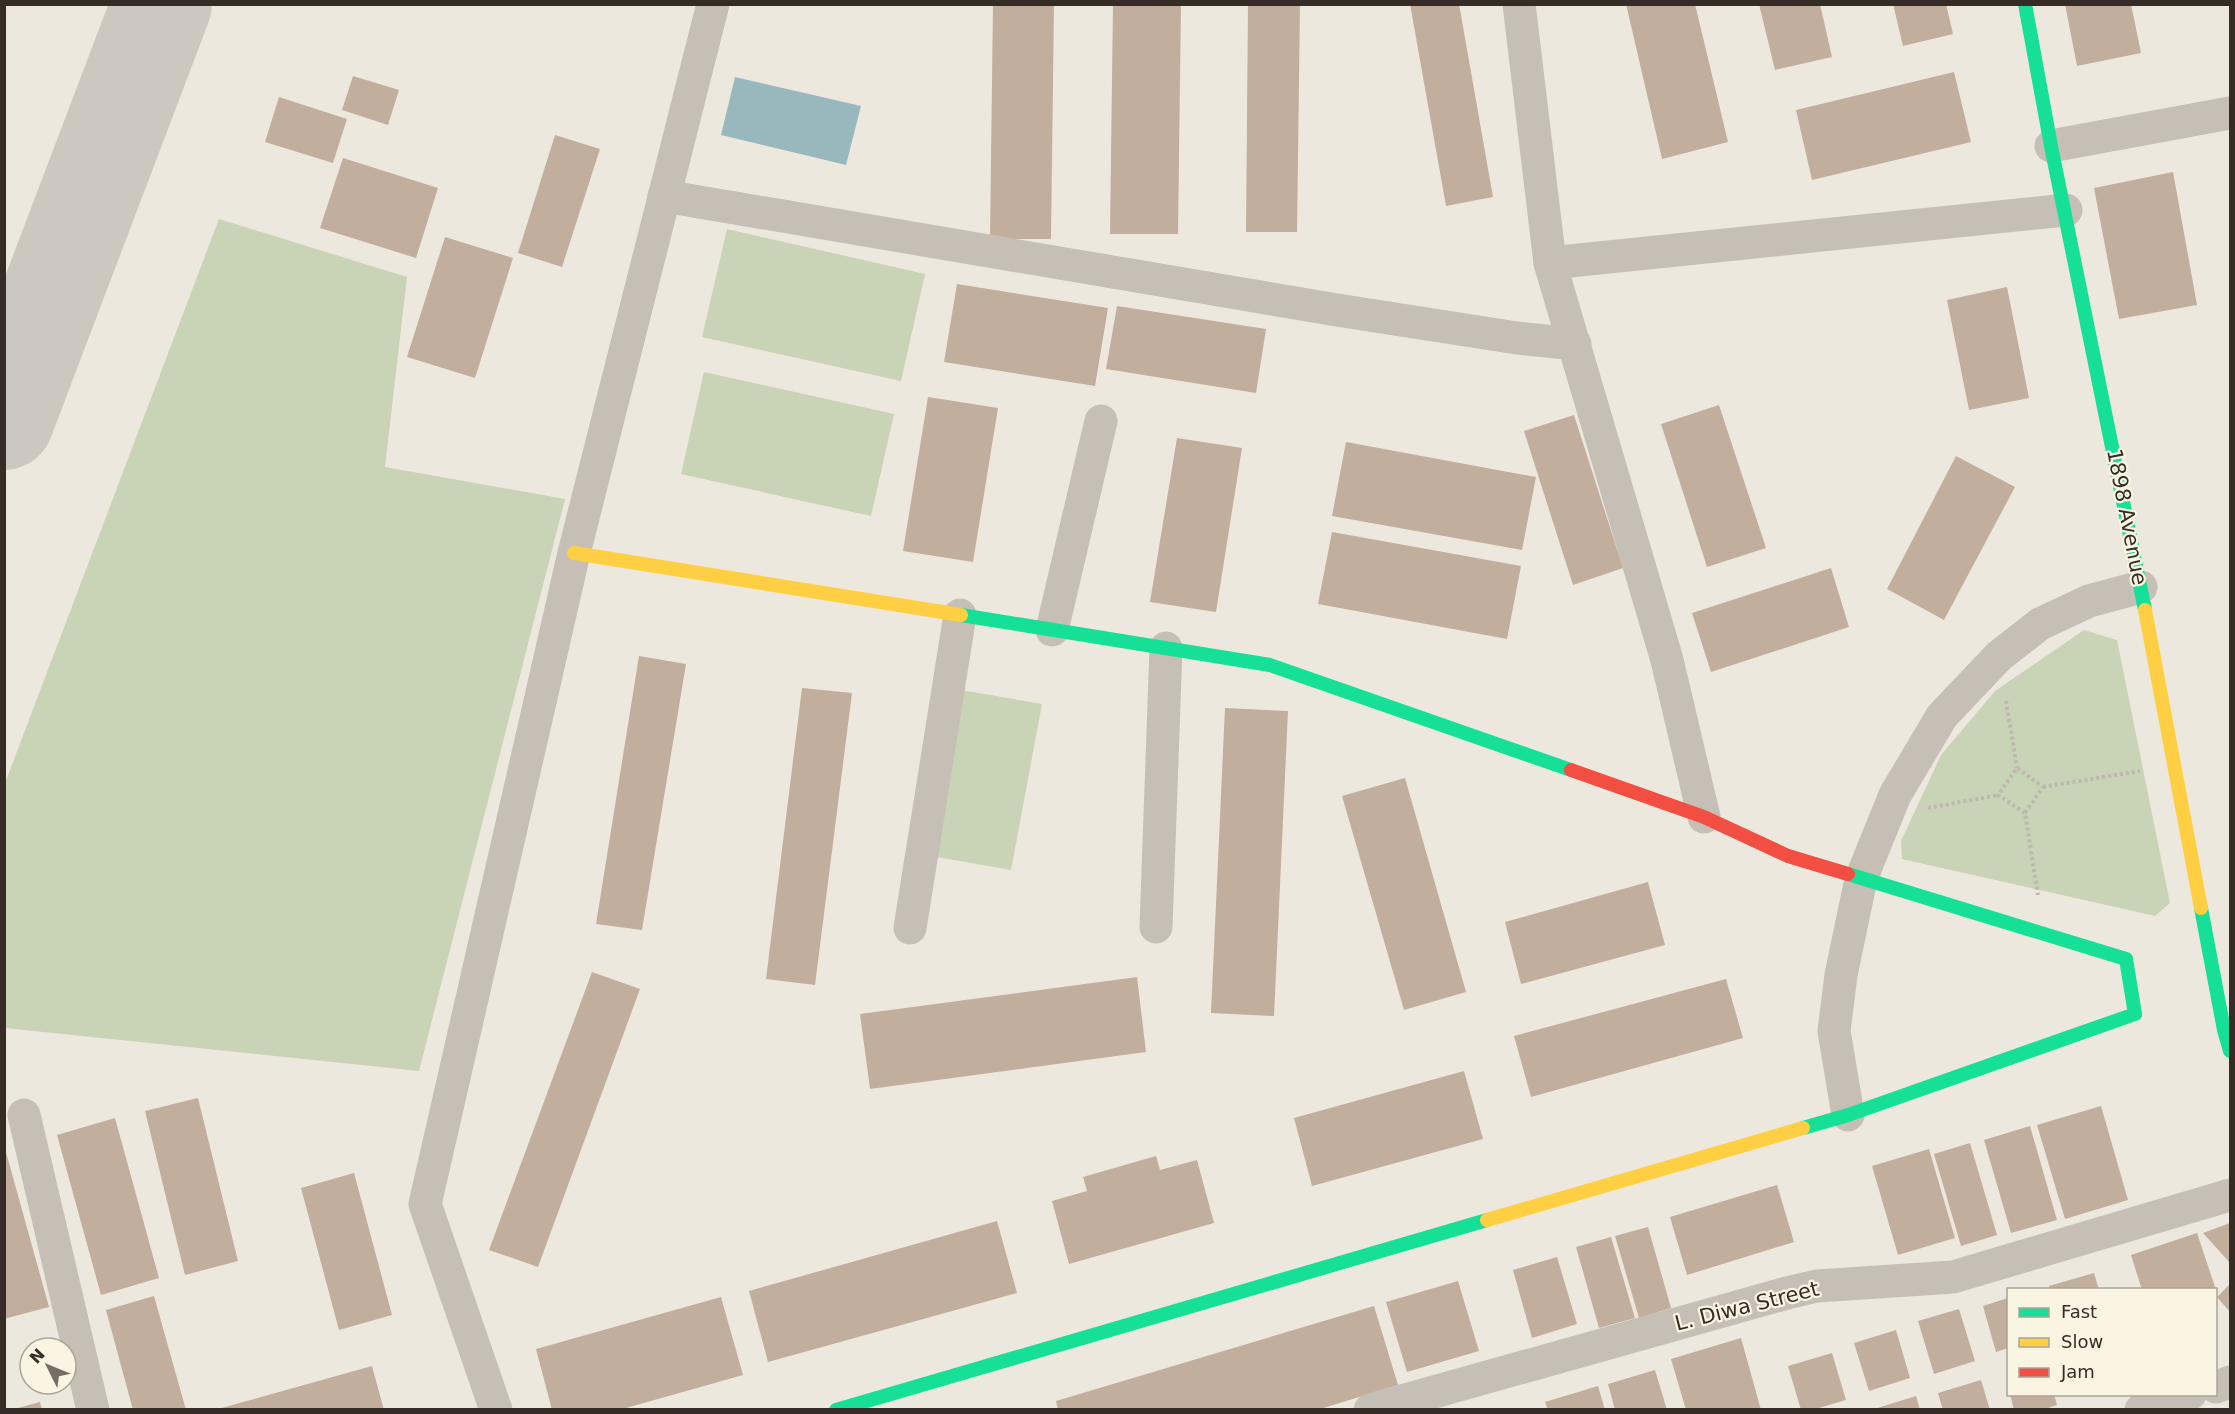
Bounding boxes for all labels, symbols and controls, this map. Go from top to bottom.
street label: 1898 Avenue [2102,447,2152,587]
street label: L. Diwa Street [1672,1277,1822,1335]
legend [2007,1288,2217,1396]
text: Fast [2061,1301,2097,1322]
text: Slow [2061,1331,2103,1352]
north arrow [18,1336,78,1396]
text: N [26,1345,49,1367]
text: Jam [2060,1361,2095,1382]

